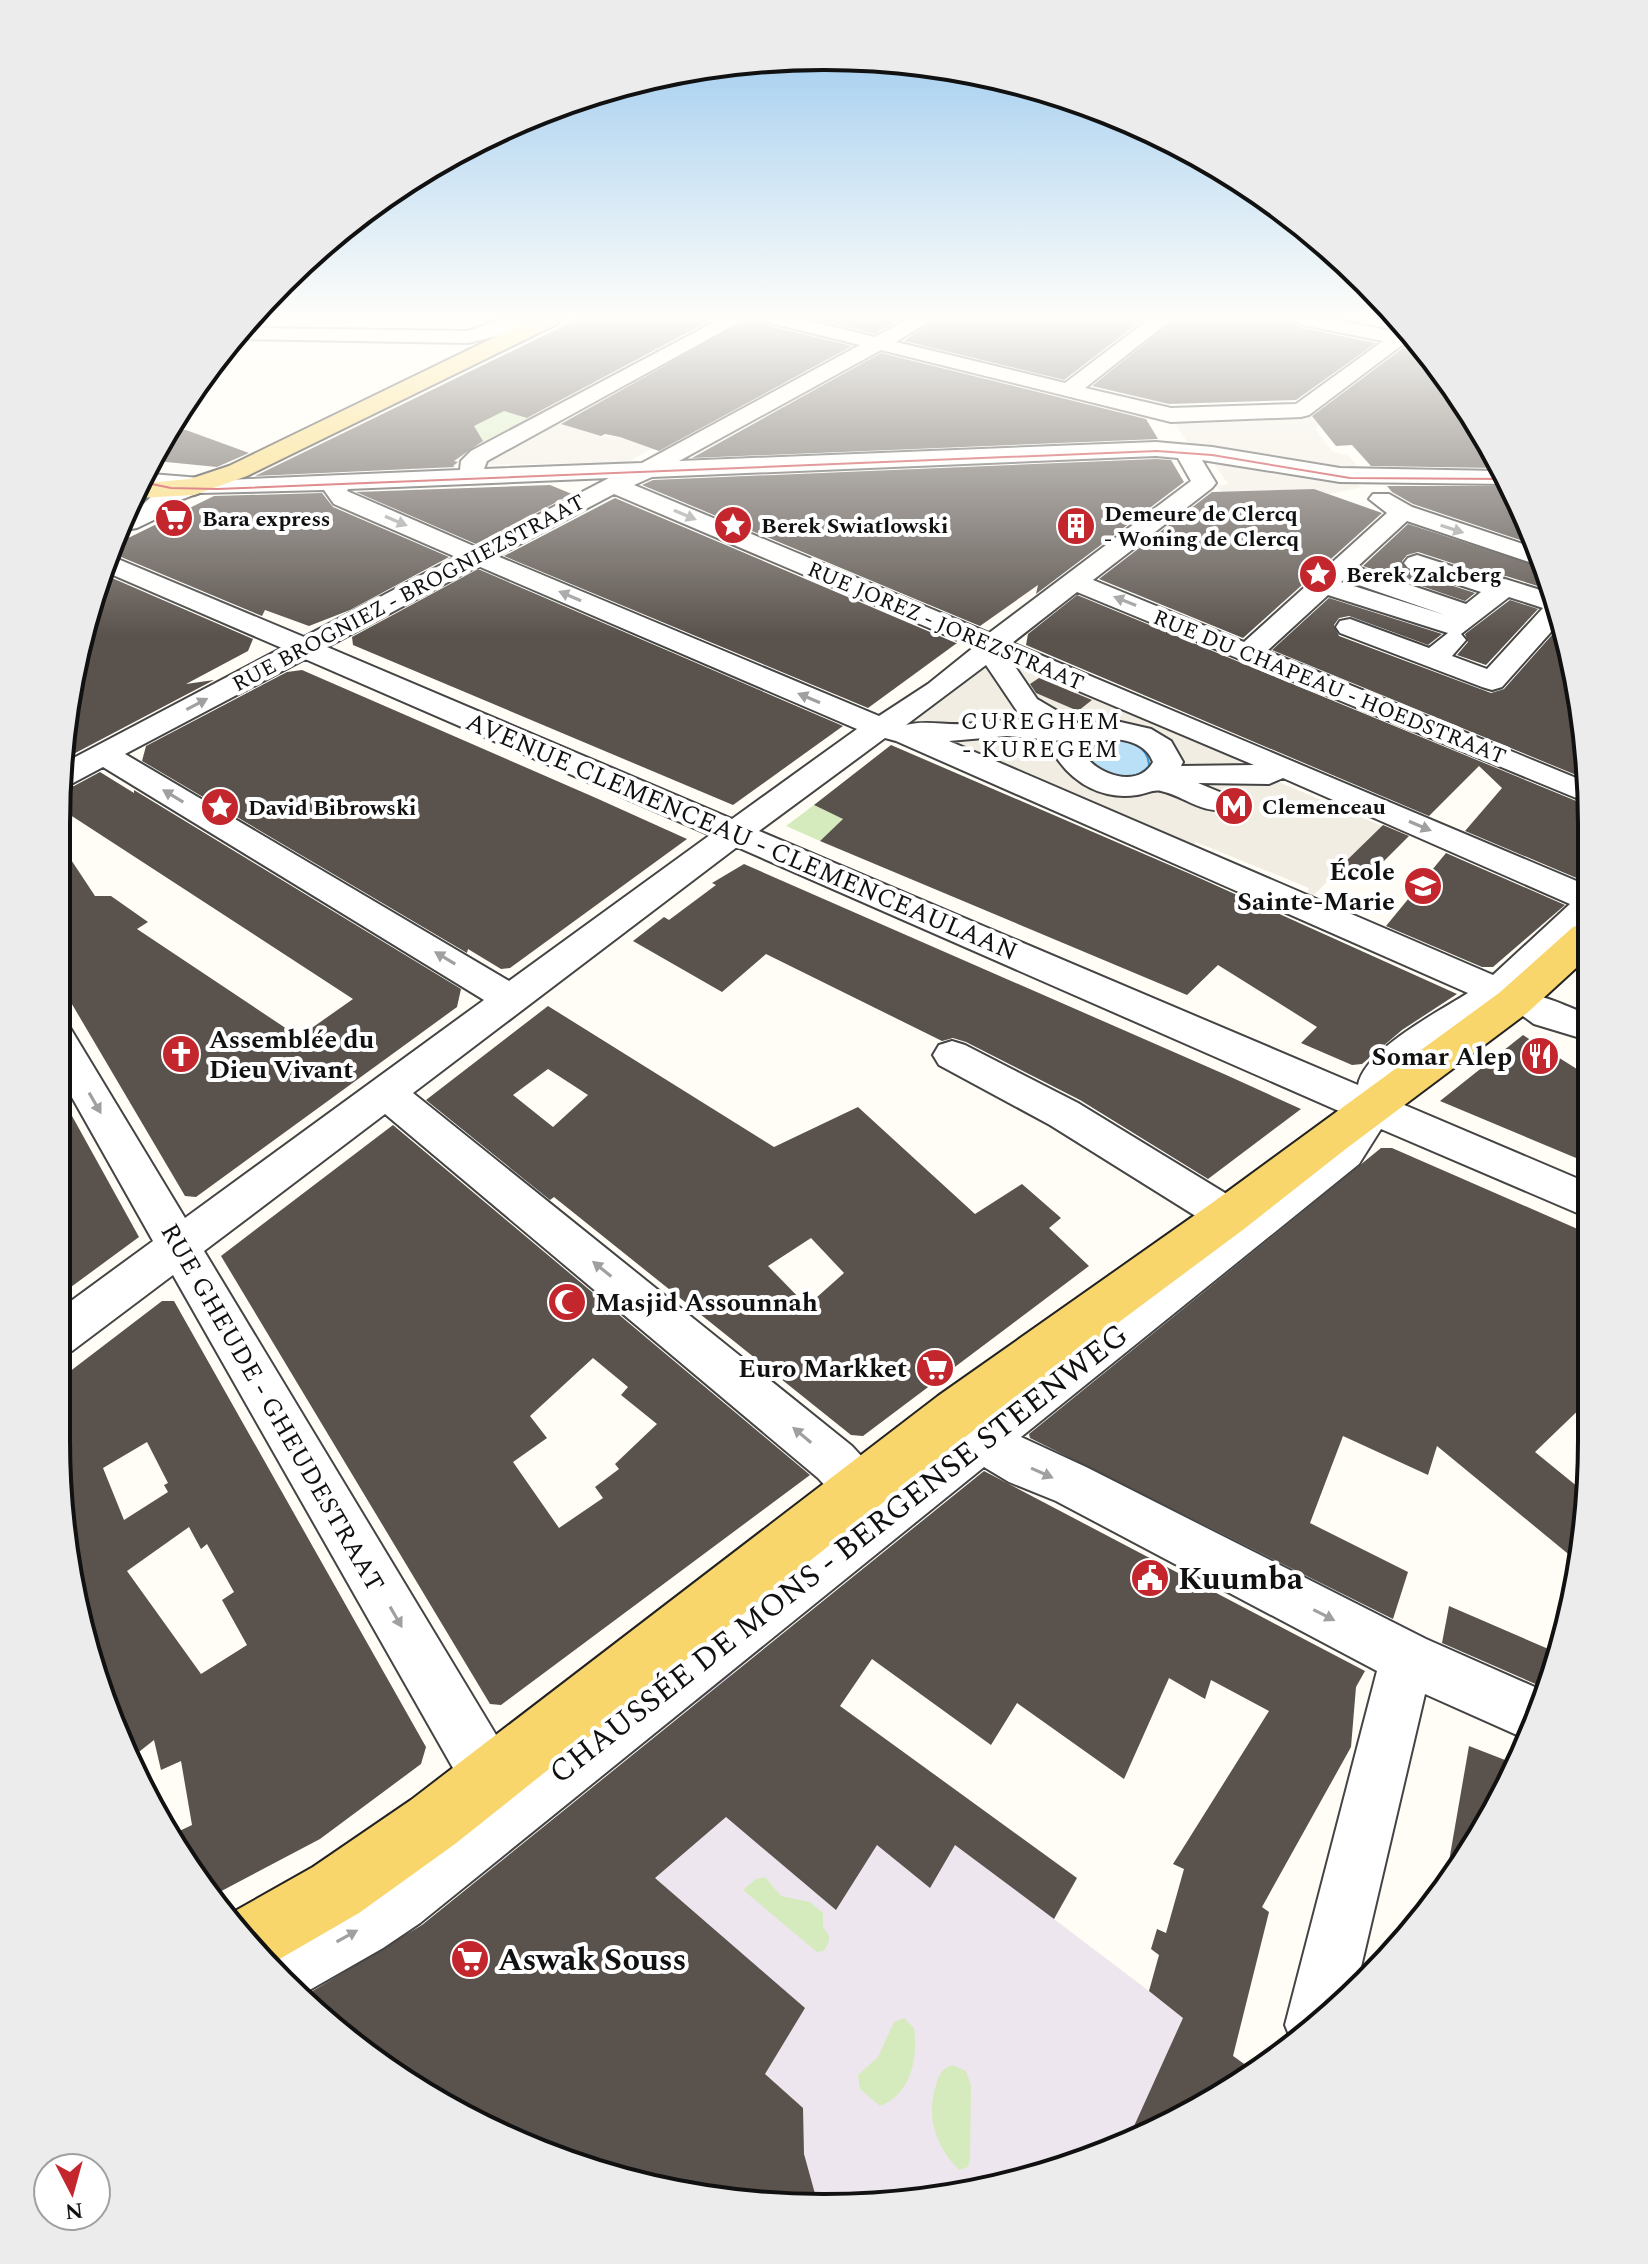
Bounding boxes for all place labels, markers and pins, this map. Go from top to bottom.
supermarket icon: Bara express [153,497,195,539]
place label: Demeure de Clercq - Woning de Clercq [1104,498,1300,556]
place label: Bara express [202,503,330,536]
place icon: Berek Swiatlowski [712,504,754,546]
building icon: Demeure de Clercq - Woning de Clercq [1055,505,1097,547]
place label: Berek Swiatlowski [761,510,948,543]
place icon: Berek Zalcberg [1297,553,1339,595]
place label: Berek Zalcberg [1346,559,1502,592]
metro station icon: Clemenceau [1213,785,1255,827]
place icon: David Bibrowski [199,786,241,828]
place label: Clemenceau [1262,791,1386,824]
place label: David Bibrowski [248,792,416,825]
place label: École Sainte-Marie [1237,852,1395,922]
school or university icon: École Sainte-Marie [1402,865,1444,907]
place label: Assemblée du Dieu Vivant [209,1020,374,1090]
church icon: Assemblée du Dieu Vivant [160,1033,202,1075]
restaurant icon: Somar Alep [1519,1035,1561,1077]
place label: Somar Alep [1372,1037,1512,1077]
mosque icon: Masjid Assounnah [546,1281,588,1323]
place label: Masjid Assounnah [595,1283,818,1323]
supermarket icon: Euro Markket [914,1347,956,1389]
place label: Euro Markket [738,1349,907,1389]
place label: Kuumba [1178,1555,1304,1604]
public building icon: Kuumba [1129,1557,1171,1599]
place label: Aswak Souss [498,1936,686,1985]
supermarket icon: Aswak Souss [449,1938,491,1980]

